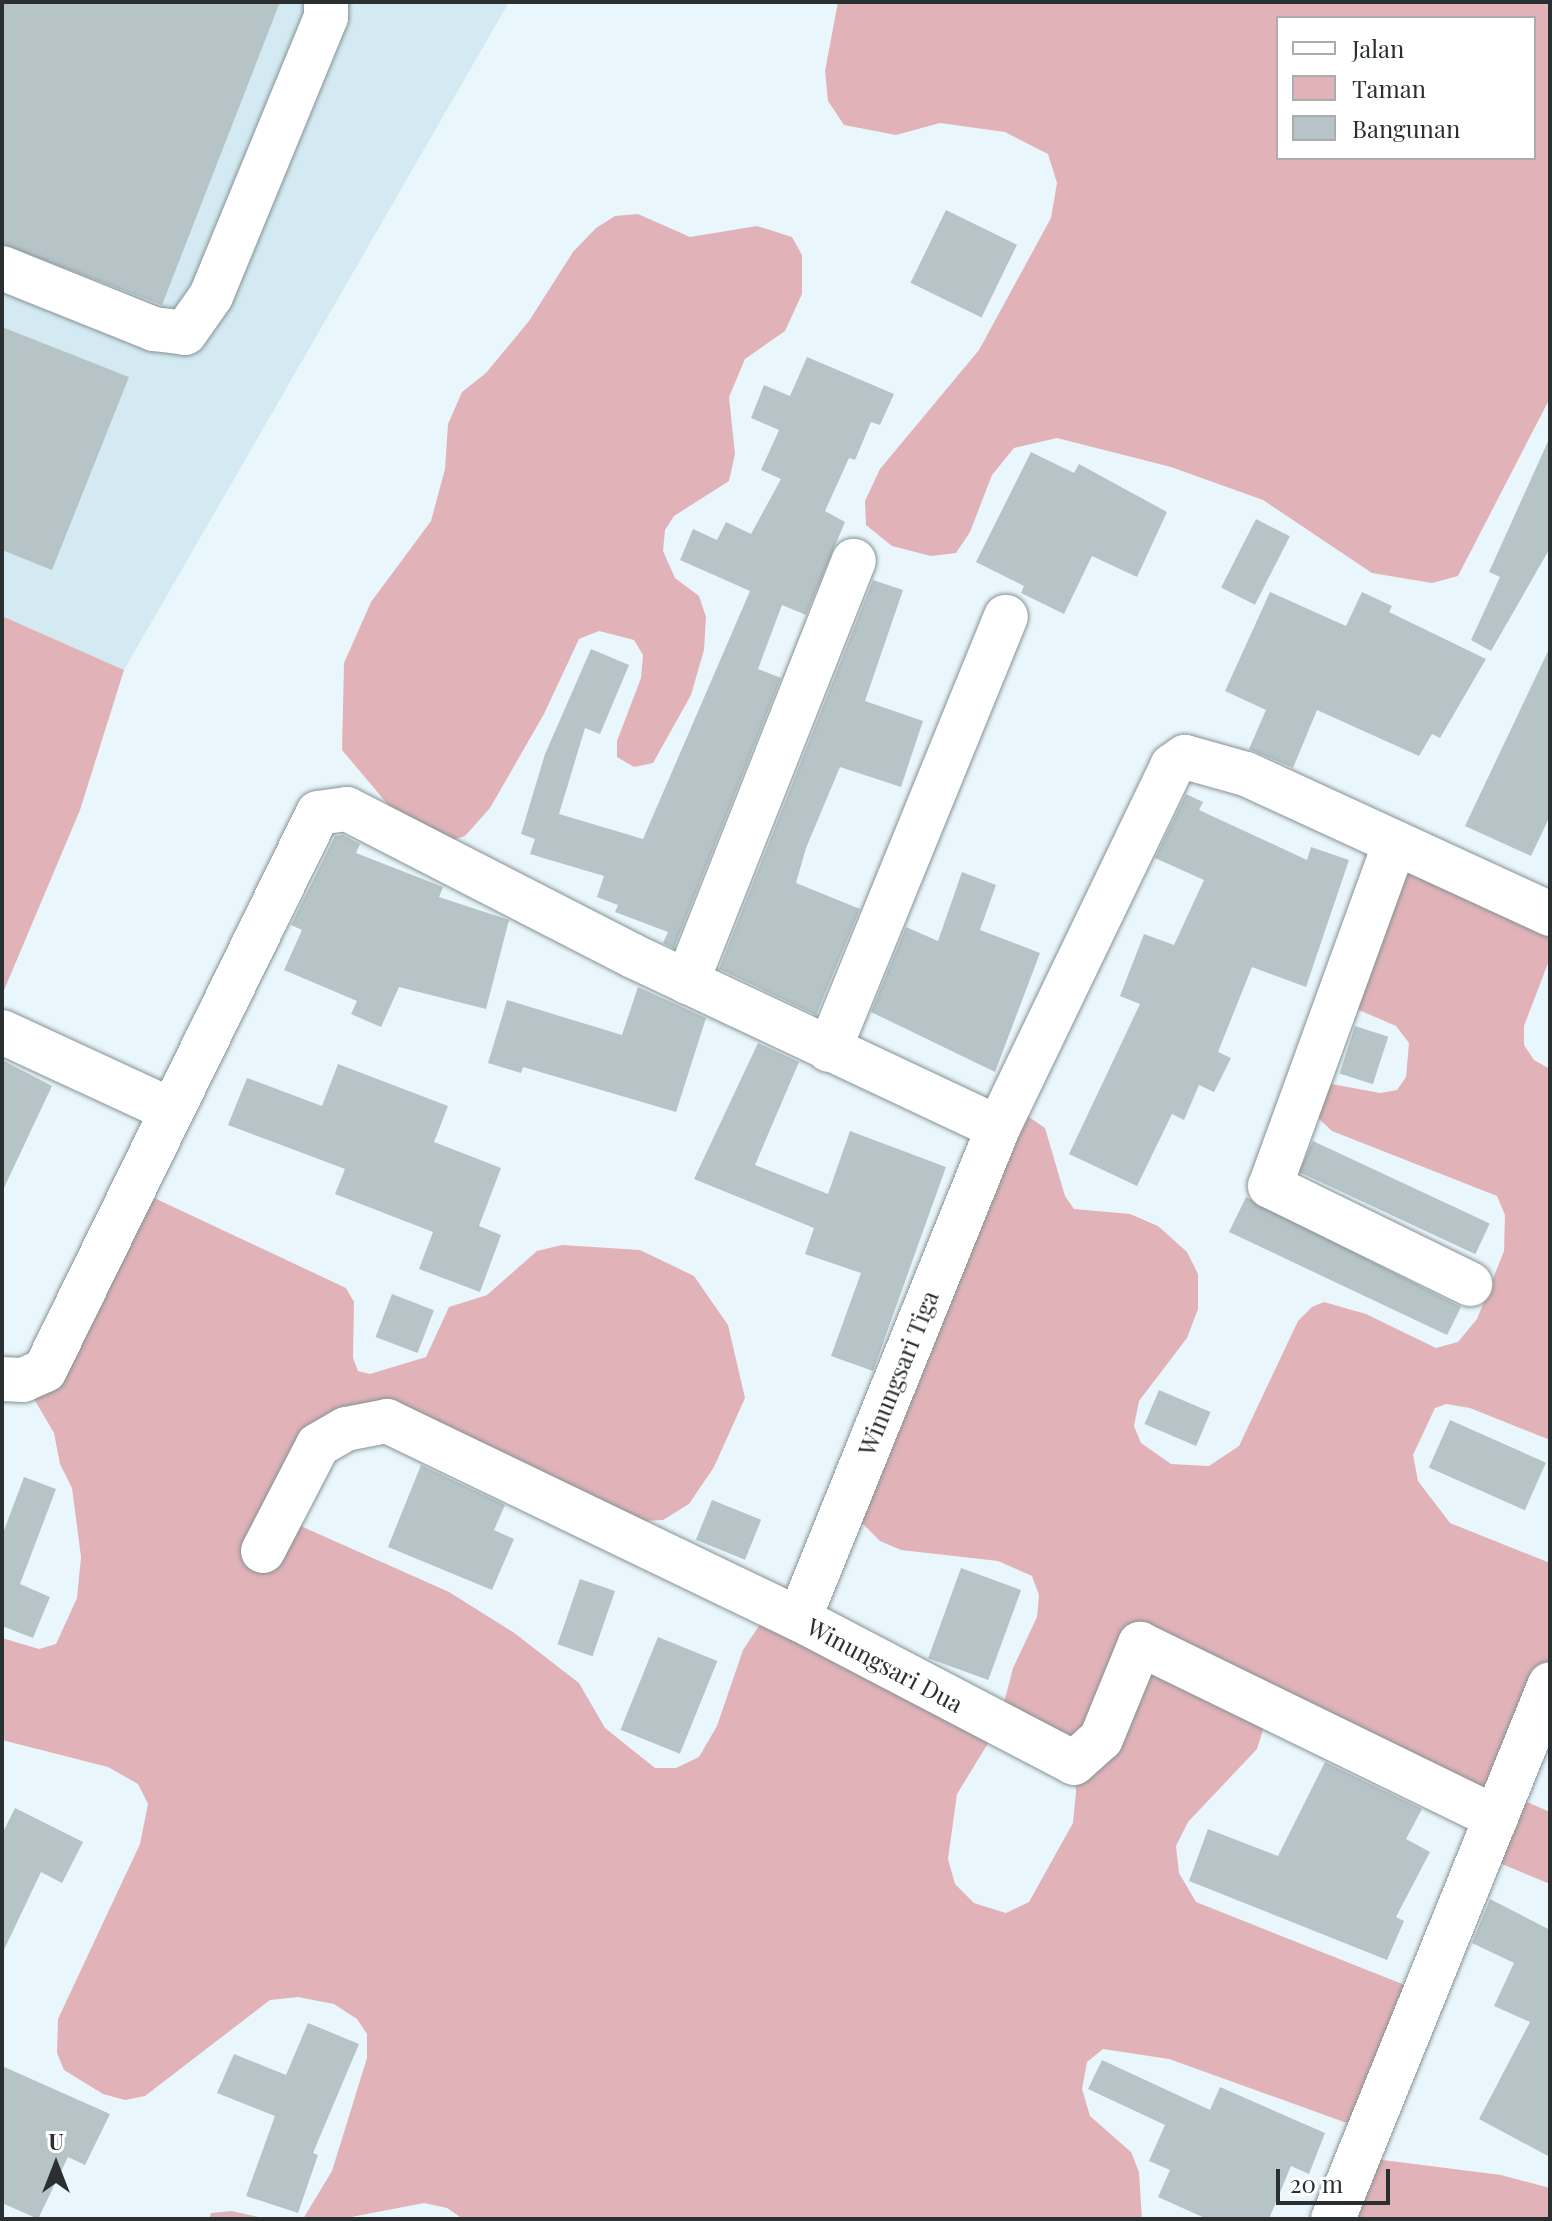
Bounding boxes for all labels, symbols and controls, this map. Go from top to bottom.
legend [1276,16,1536,160]
text: Jalan [1352,32,1404,64]
text: Taman [1352,72,1426,104]
text: Bangunan [1352,112,1460,144]
street label: Winungsari Tiga [852,1286,944,1460]
street label: Winungsari Dua [802,1612,968,1718]
north arrow [16,2125,96,2205]
text: U [48,2126,64,2156]
scale bar [1280,2153,1394,2203]
text: 20 m [1290,2167,1343,2199]

